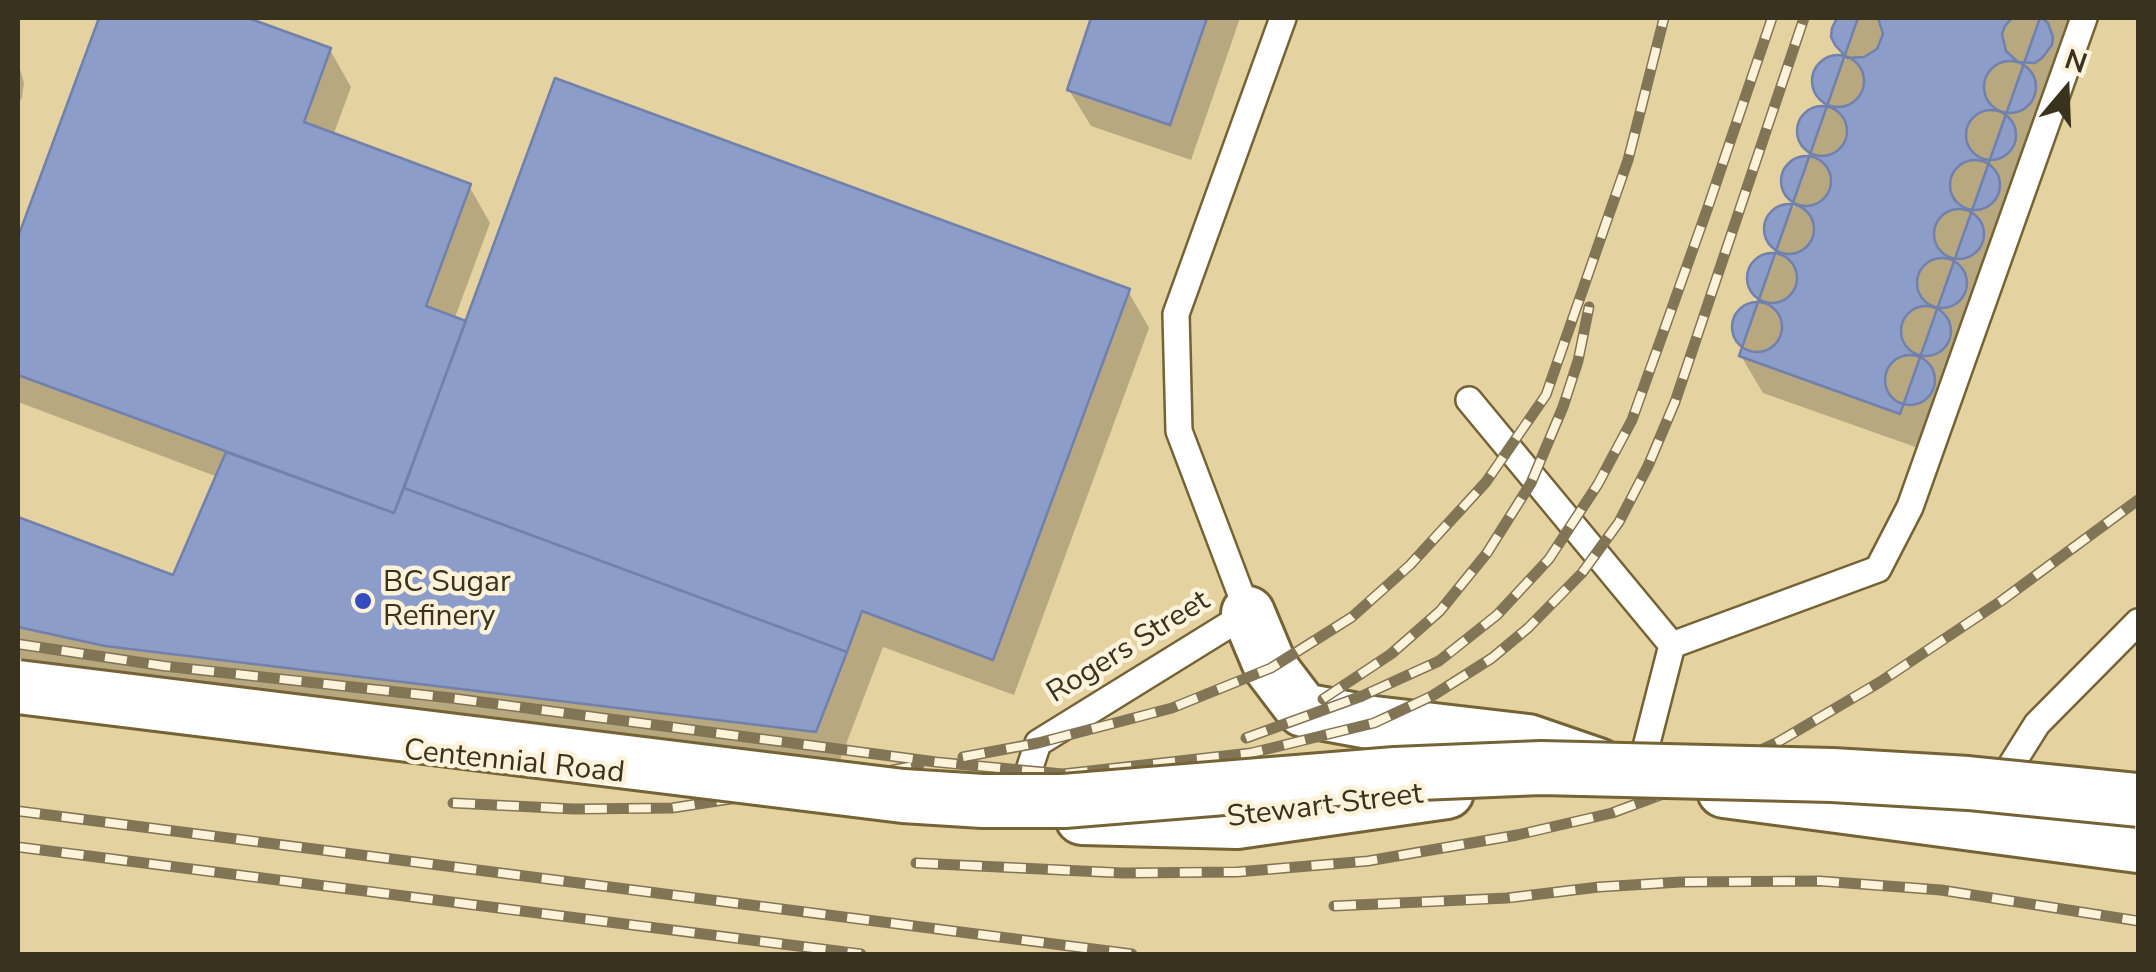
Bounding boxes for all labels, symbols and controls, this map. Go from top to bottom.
north arrow [2016,40,2116,140]
text: N [2060,40,2092,83]
place label: BC Sugar Refinery [383,566,511,636]
street label: Rogers Street [1041,584,1217,712]
marker: BC Sugar Refinery [352,590,374,612]
street label: Centennial Road [402,734,626,792]
street label: Stewart Street [1225,777,1425,837]

